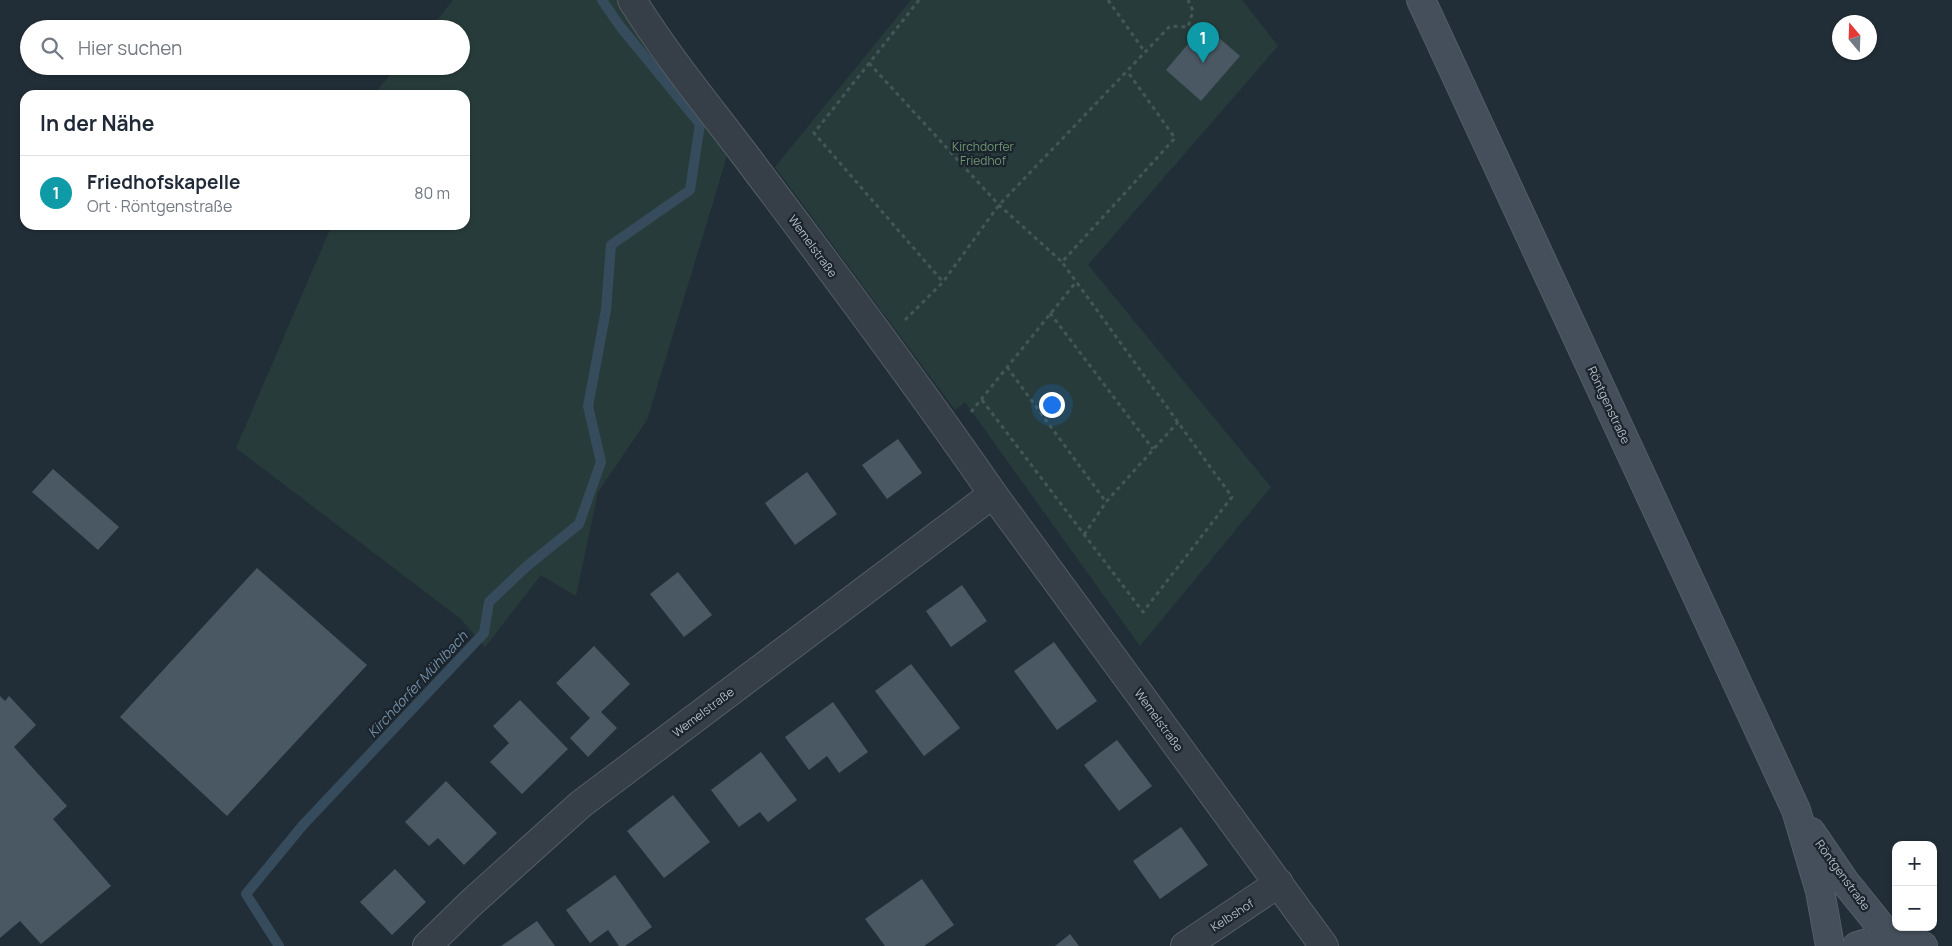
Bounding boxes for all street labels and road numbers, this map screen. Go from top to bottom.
street label: Wemelstraße [785,211,841,281]
street label: Röntgenstraße [1584,363,1634,447]
street label: Wemelstraße [669,683,737,741]
street label: Wemelstraße [1131,685,1187,755]
street label: Röntgenstraße [1812,836,1874,914]
street label: Kelbshof [1207,894,1257,935]

